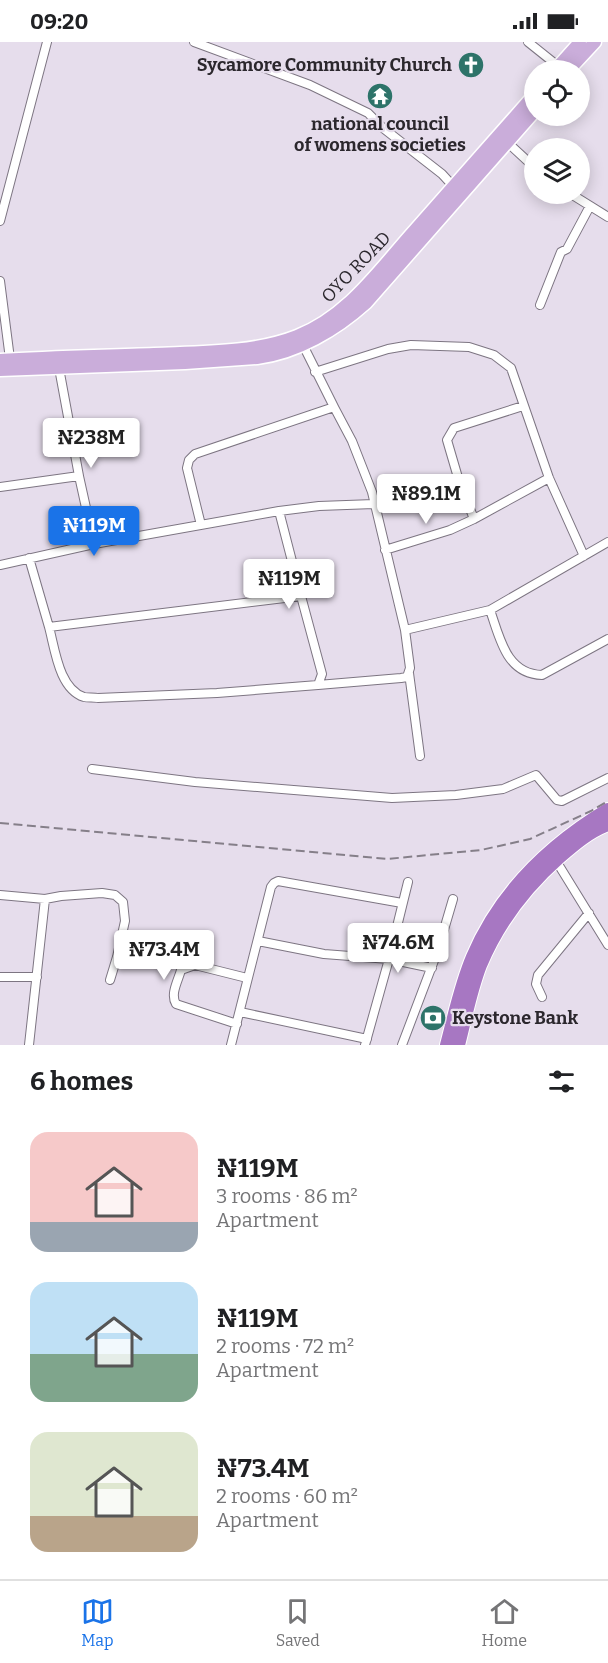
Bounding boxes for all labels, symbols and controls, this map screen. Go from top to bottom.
text: 09:20 [30,8,88,35]
church icon: Sycamore Community Church [456,50,486,80]
place label: Sycamore Community Church [197,54,453,76]
map controls [524,60,590,204]
button: locate [524,60,590,126]
temple icon: national council of womens societies [365,81,395,111]
place label: national council of womens societies [294,113,466,156]
button: layers [524,138,590,204]
street label: OYO ROAD [317,227,395,307]
pin: ₦238M [49,418,133,469]
text: ₦238M [57,425,125,449]
pin: ₦89.1M [377,474,475,525]
text: ₦89.1M [391,481,461,505]
pin: ₦119M [52,506,136,557]
text: ₦119M [62,513,126,537]
pin: ₦119M [247,559,331,610]
text: ₦119M [257,566,321,590]
pin: ₦74.6M [349,923,447,974]
pin: ₦73.4M [115,930,213,981]
text: ₦74.6M [362,930,434,954]
text: ₦73.4M [128,937,200,961]
bank icon: Keystone Bank [418,1003,448,1033]
place label: Keystone Bank [452,1007,578,1029]
icon: filters [545,1065,578,1098]
text: 6 homes [30,1066,133,1097]
text: ₦119M [216,1153,298,1184]
icon: home [78,1156,150,1228]
text: 3 rooms · 86 m² [216,1184,358,1208]
text: Apartment [216,1208,319,1232]
text: ₦119M [216,1303,298,1334]
icon: home [78,1306,150,1378]
text: 2 rooms · 72 m² [216,1334,354,1358]
text: Apartment [216,1358,319,1382]
text: ₦73.4M [216,1453,310,1484]
icon: home [78,1456,150,1528]
text: 2 rooms · 60 m² [216,1484,358,1508]
text: Apartment [216,1508,319,1532]
tab: Map [81,1595,114,1650]
tab: Saved [276,1595,320,1650]
tab: Home [481,1595,527,1650]

